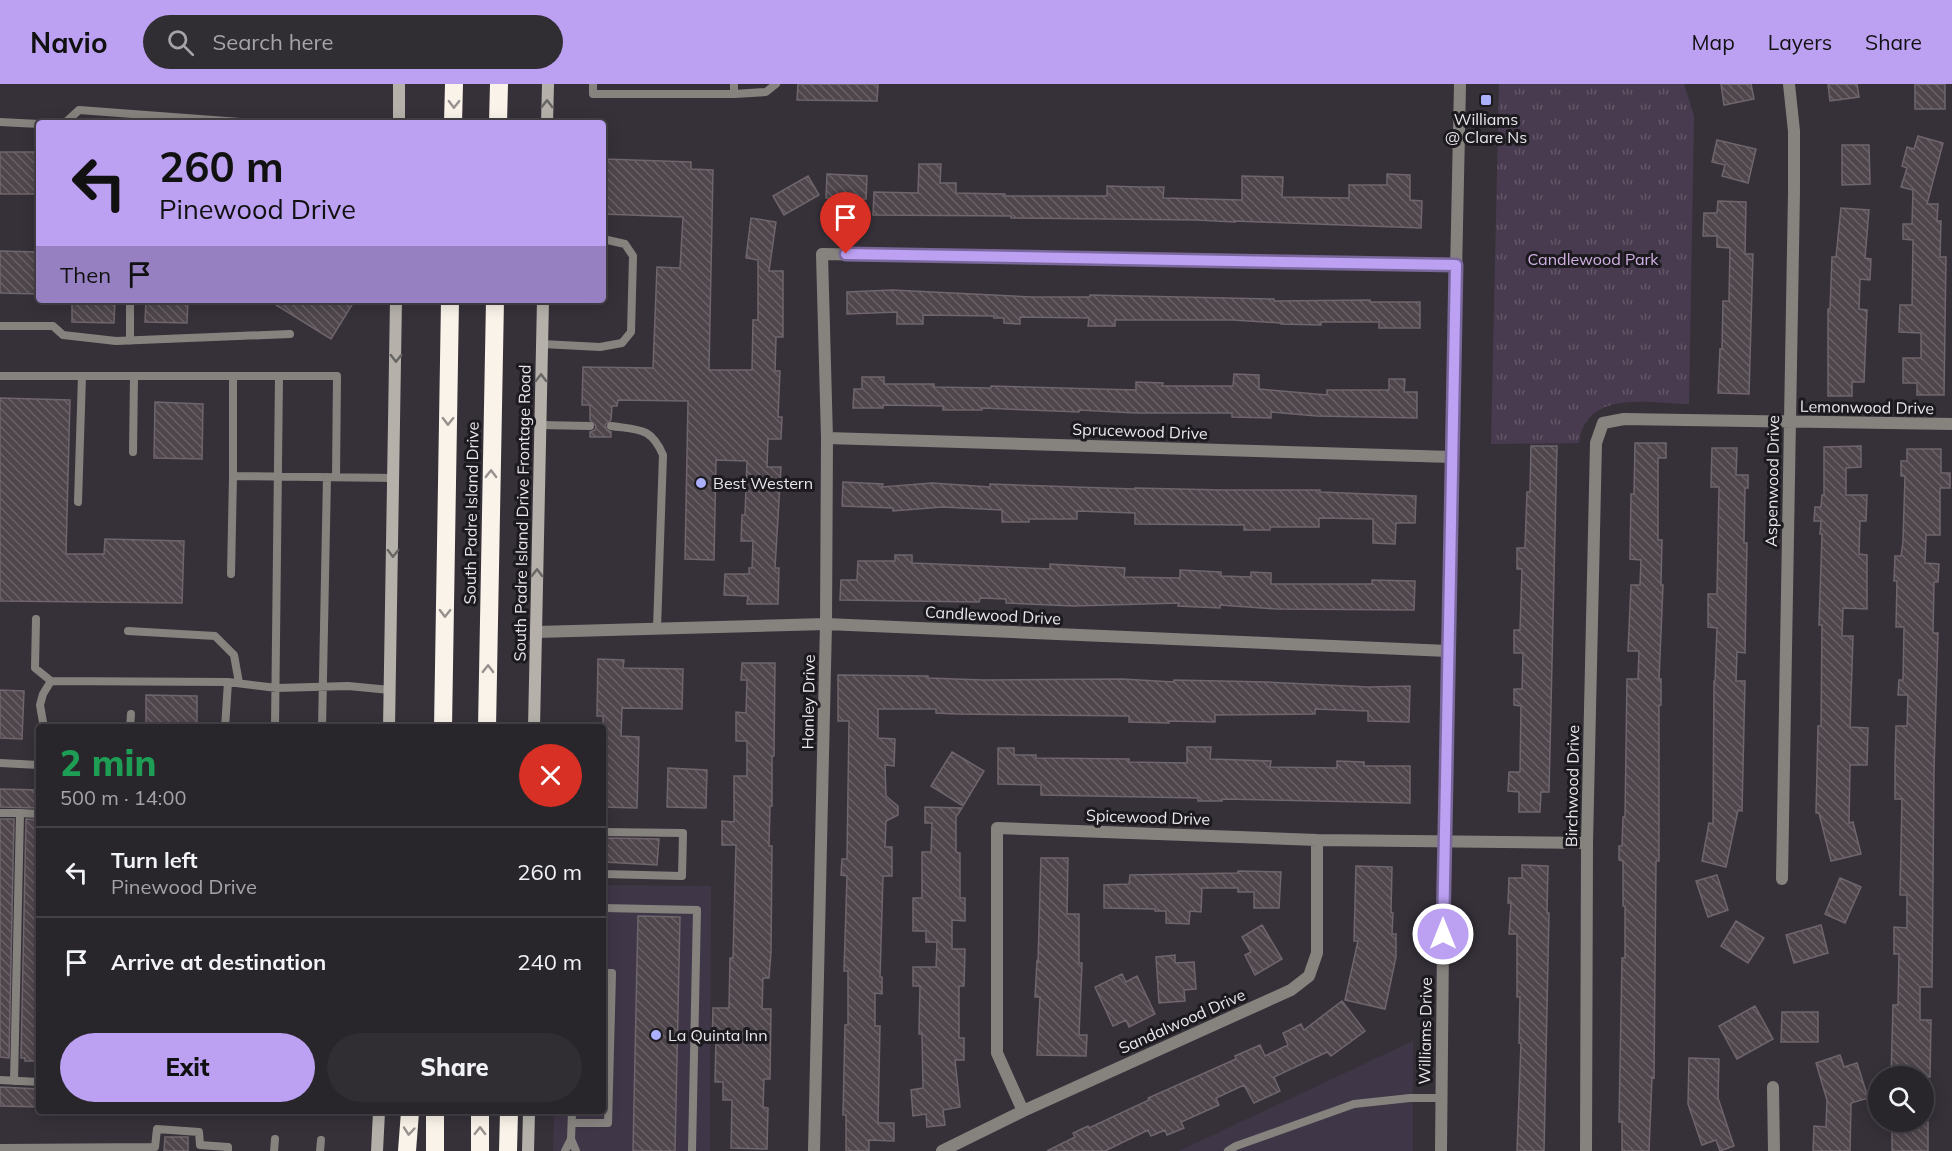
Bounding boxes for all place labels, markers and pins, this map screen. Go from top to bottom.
marker: Williams @ Clare Ns [1479,93,1493,107]
place label: Williams @ Clare Ns [1445,109,1527,147]
pin [820,192,871,254]
place label: Best Western [713,473,813,493]
marker: Best Western [694,476,708,490]
place label: La Quinta Inn [668,1025,768,1045]
marker: La Quinta Inn [649,1028,663,1042]

